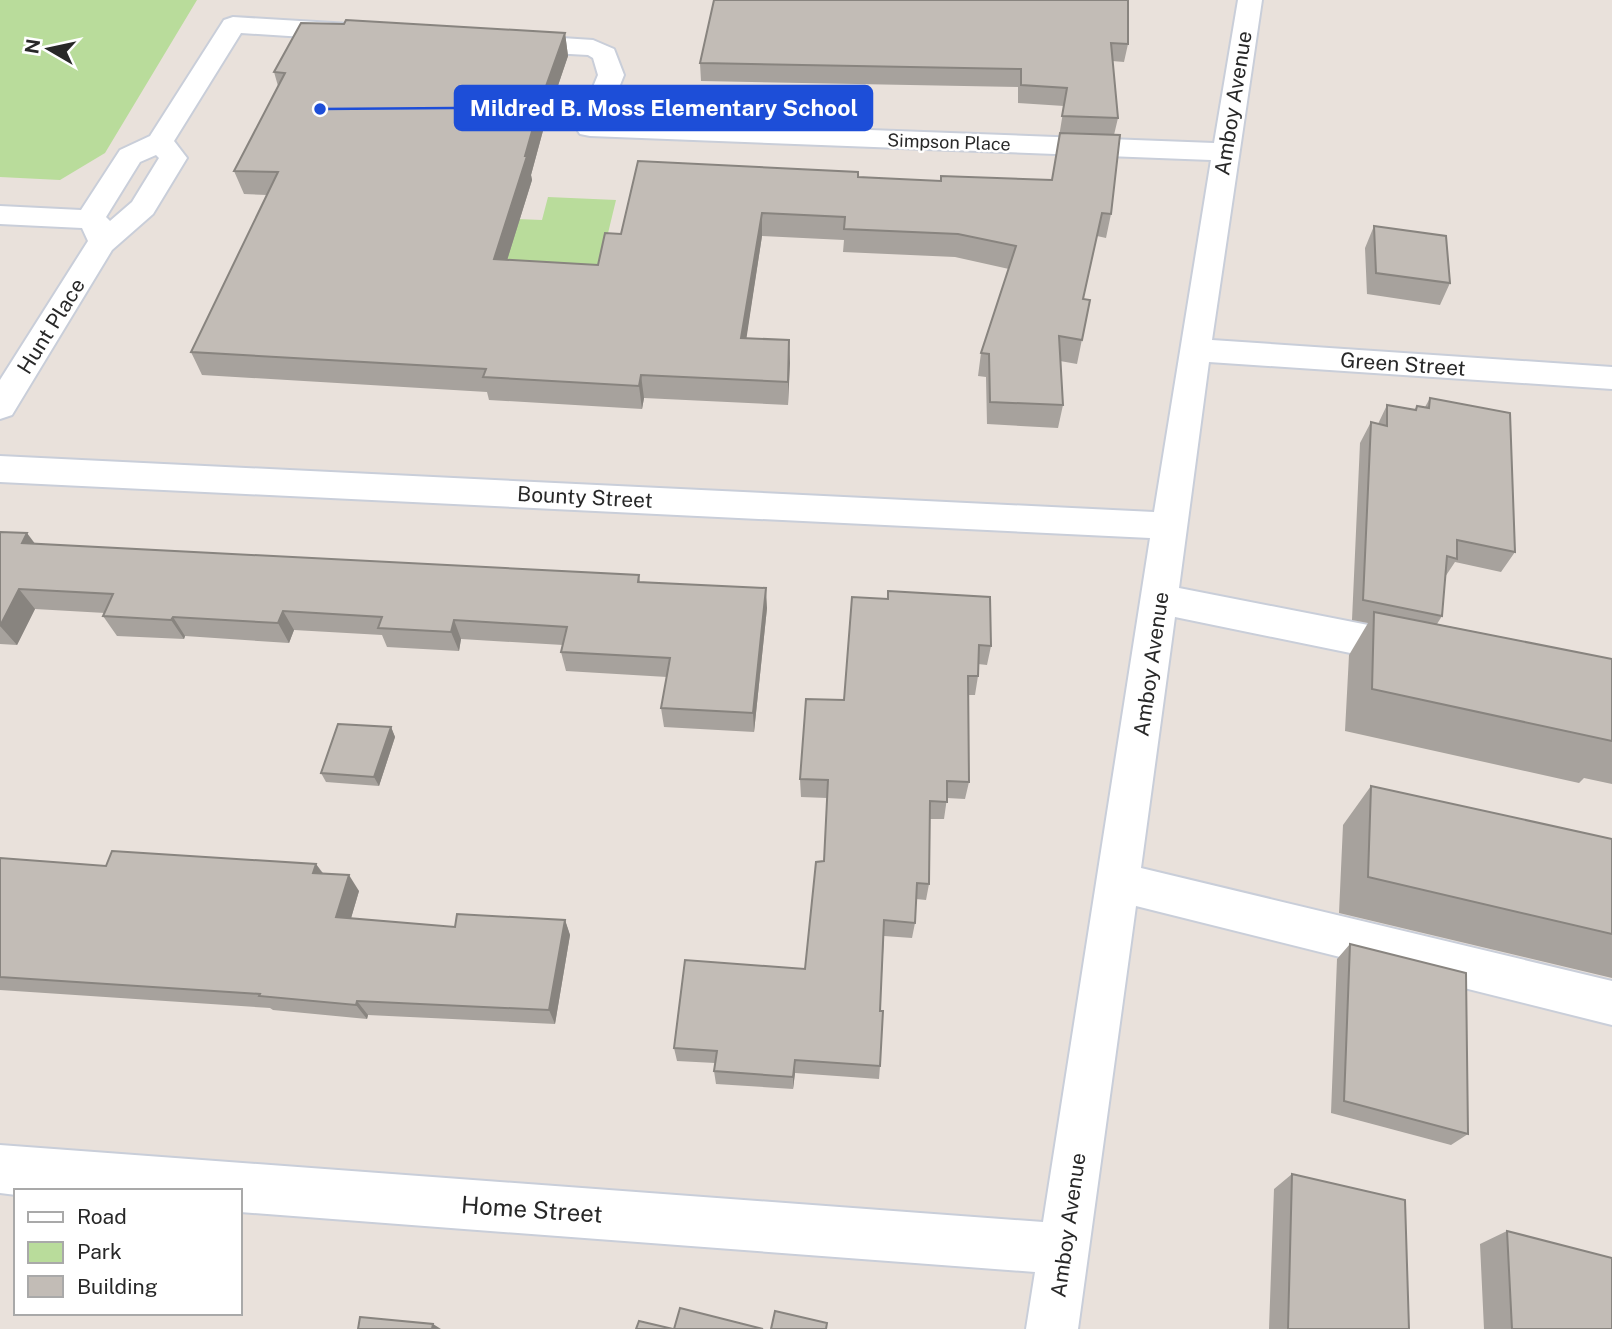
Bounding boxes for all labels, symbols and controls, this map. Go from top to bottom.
north arrow [14,14,84,84]
street label: Amboy Avenue [1209,29,1257,177]
text: N [20,37,44,55]
callout: Mildred B. Moss Elementary School [455,86,872,130]
text: Mildred B. Moss Elementary School [470,94,858,121]
street label: Simpson Place [887,129,1011,155]
street label: Hunt Place [12,274,90,378]
street label: Green Street [1339,347,1467,381]
street label: Bounty Street [517,481,653,513]
street label: Amboy Avenue [1128,590,1174,738]
street label: Amboy Avenue [1045,1151,1091,1299]
legend [14,1189,242,1315]
street label: Home Street [460,1190,604,1228]
text: Road [77,1204,127,1229]
text: Park [77,1239,122,1264]
text: Building [77,1274,158,1299]

